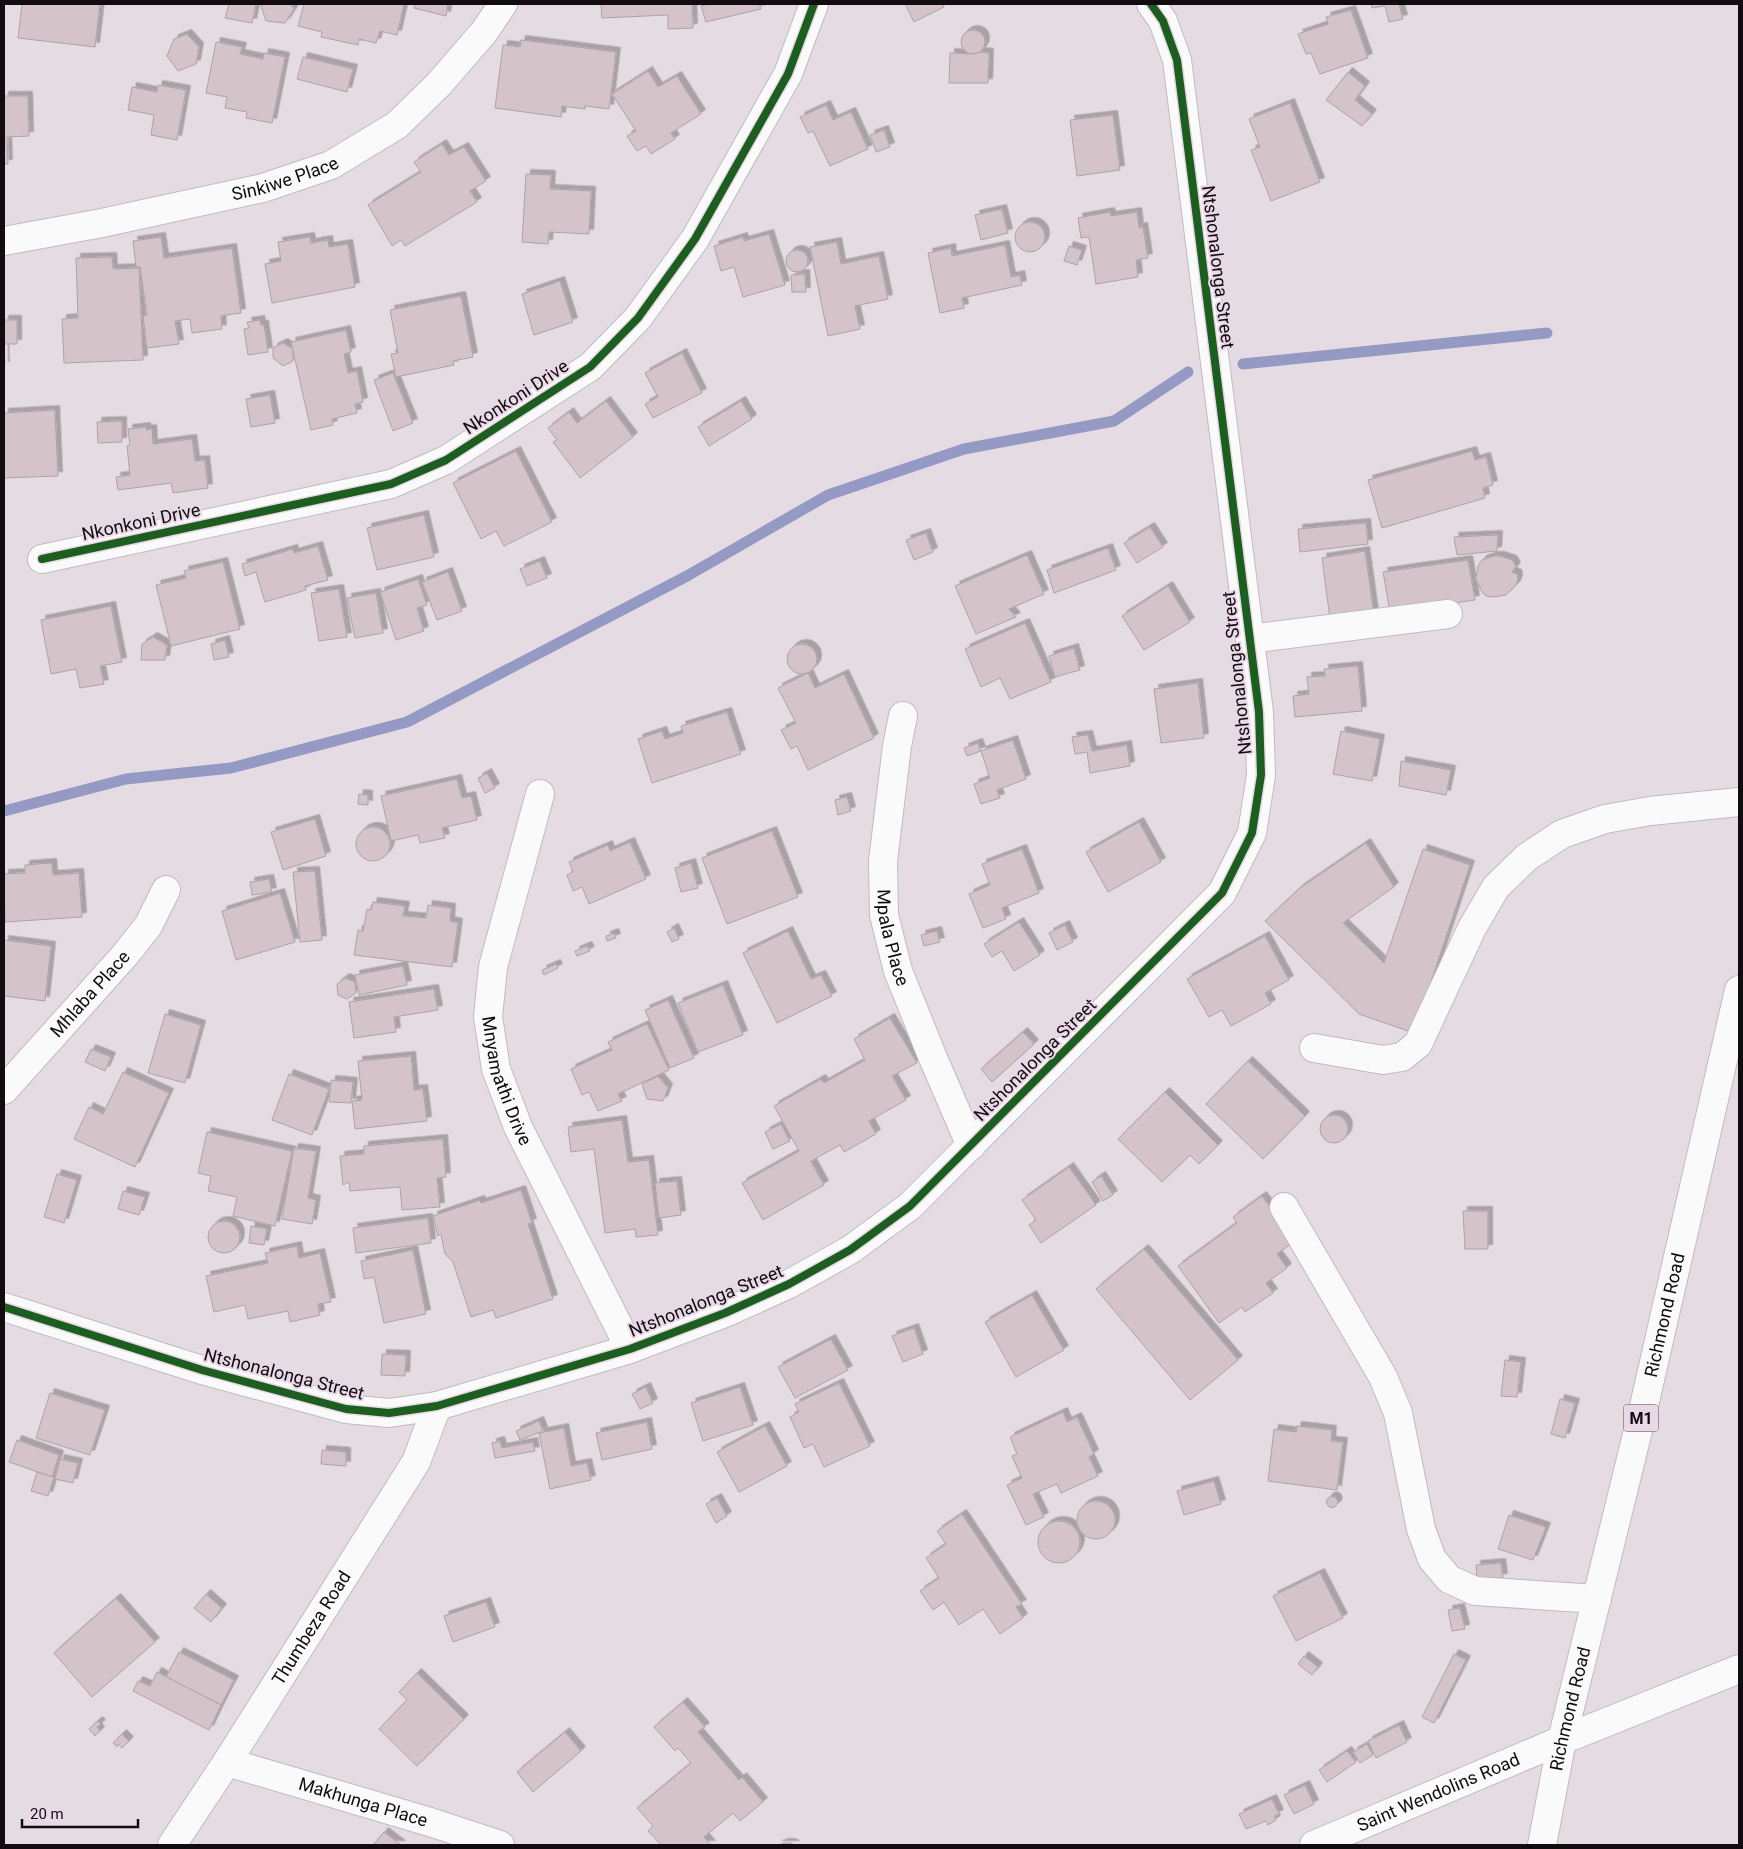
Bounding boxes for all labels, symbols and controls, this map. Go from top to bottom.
street label: Sinkiwe Place [230,152,342,205]
street label: Ntshonalonga Street [1198,184,1239,350]
street label: Nkonkoni Drive [459,355,572,438]
street label: Nkonkoni Drive [80,499,202,544]
street label: Ntshonalonga Street [1217,590,1256,756]
street label: Mpala Place [874,889,914,989]
street label: Mhlaba Place [46,946,134,1041]
street label: Ntshonalonga Street [969,994,1100,1125]
street label: Mnyamathi Drive [478,1015,536,1149]
street label: Richmond Road [1640,1251,1689,1379]
street label: Ntshonalonga Street [626,1260,786,1341]
street label: Ntshonalonga Street [202,1343,367,1404]
road number: M1 [1624,1405,1658,1432]
street label: Thumbeza Road [267,1567,355,1689]
street label: Richmond Road [1545,1645,1594,1773]
street label: Saint Wendolins Road [1354,1748,1523,1836]
street label: Makhunga Place [296,1773,430,1831]
scale bar [22,1796,139,1828]
text: 20 m [30,1805,64,1823]

